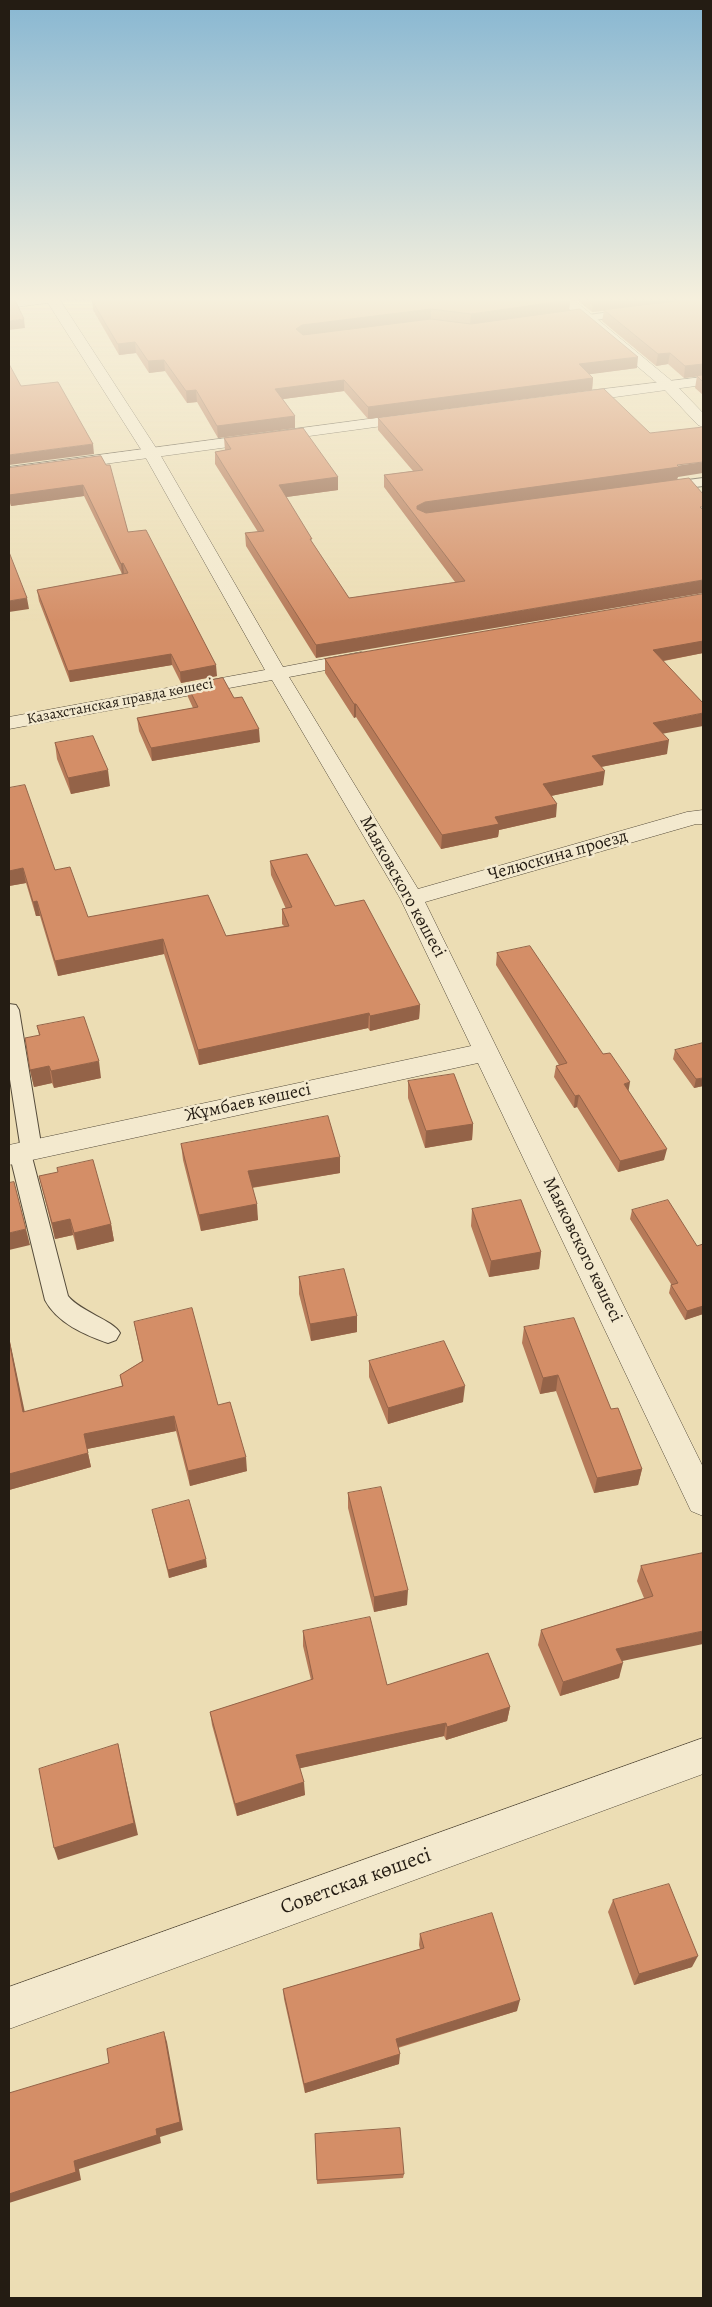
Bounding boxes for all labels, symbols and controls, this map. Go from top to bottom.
street label: Казахстанская правда көшесі [25,675,215,729]
street label: Маяковского көшесі [354,812,450,962]
street label: Челюскина проезд [486,826,630,886]
street label: Жұмбаев көшесі [183,1079,313,1127]
street label: Маяковского көшесі [538,1174,626,1326]
street label: Советская көшесі [277,1843,435,1921]

